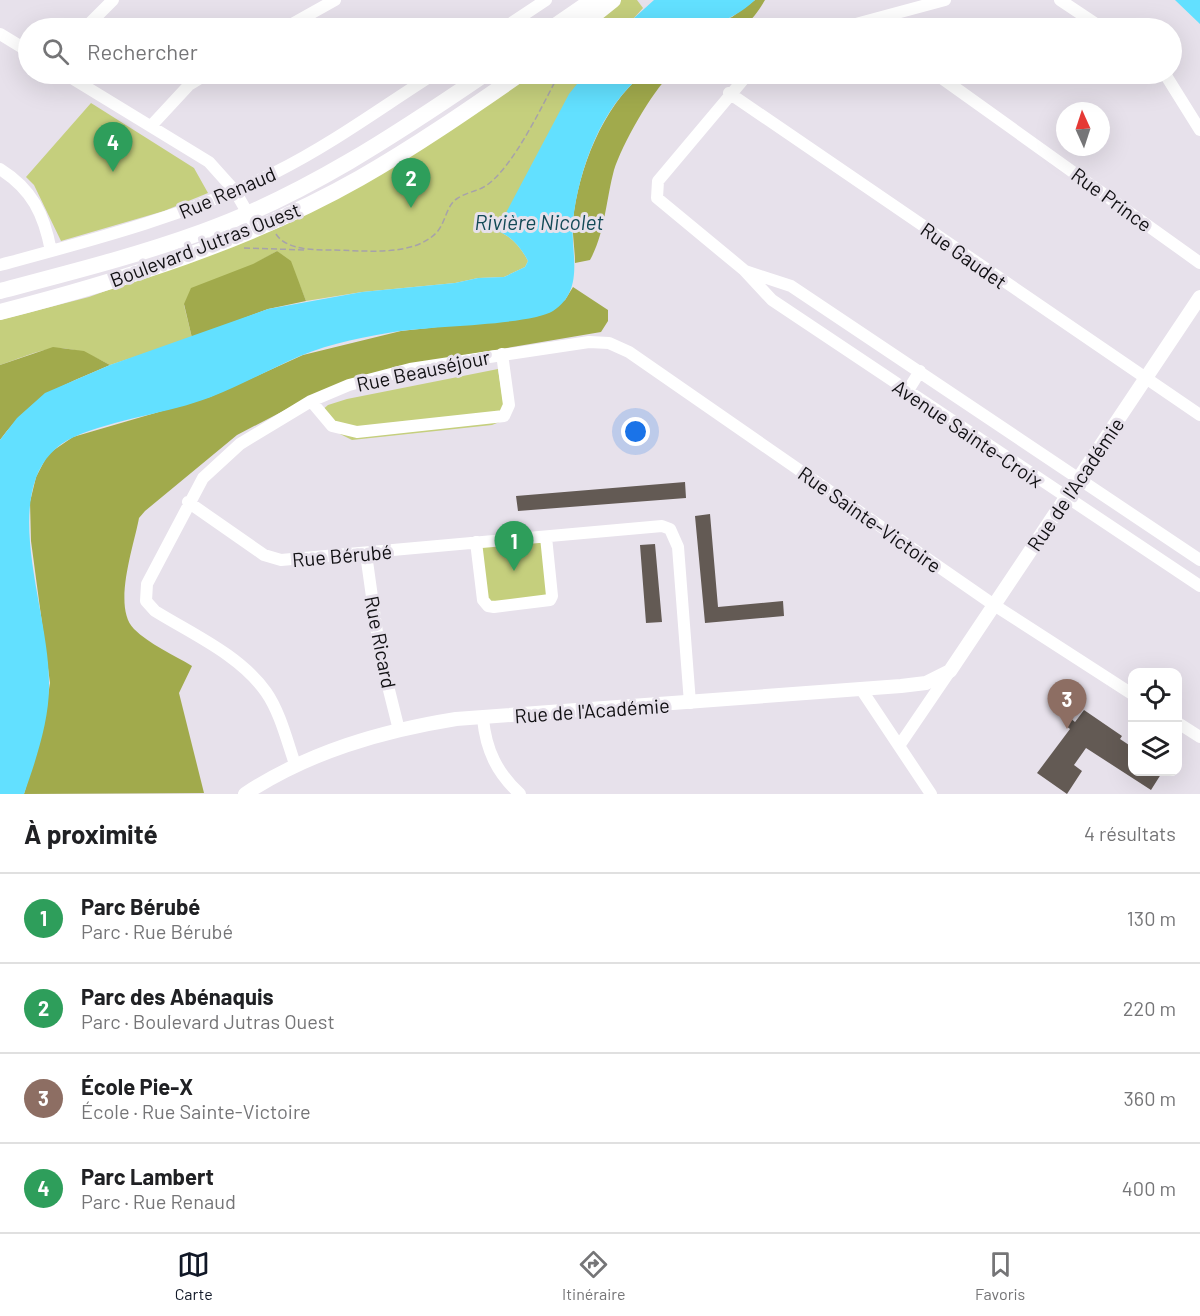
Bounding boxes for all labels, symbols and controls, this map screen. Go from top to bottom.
search box [18,18,1182,84]
icon: search [39,35,72,68]
text: Rechercher [87,38,198,64]
north arrow [1056,102,1110,156]
pin: 4 [94,122,132,172]
pin: 2 [392,158,430,208]
street label: Rue Renaud [175,161,279,223]
street label: Rue Prince [1067,162,1157,236]
street label: Boulevard Jutras Ouest [106,197,304,291]
water label: Rivière Nicolet [474,209,604,234]
street label: Rue Gaudet [916,217,1012,293]
street label: Rue Beauséjour [354,344,492,396]
street label: Avenue Sainte-Croix [888,374,1048,492]
street label: Rue de l'Académie [1022,413,1128,555]
your location [621,417,650,446]
street label: Rue Sainte-Victoire [794,461,946,577]
pin: 1 [494,522,534,571]
street label: Rue Bérubé [291,539,393,571]
street label: Rue Ricard [360,594,402,690]
map controls [1128,668,1182,776]
button: locate [1128,668,1182,722]
pin: 3 [1048,680,1086,729]
street label: Rue de l'Académie [514,693,670,727]
button: layers [1128,722,1182,776]
text: À proximité [24,818,158,849]
text: 4 résultats [1084,821,1176,845]
text: Parc Bérubé [81,893,200,919]
text: 1 [40,906,47,930]
text: 130 m [1127,906,1176,930]
text: Parc · Rue Bérubé [81,919,233,943]
text: Parc des Abénaquis [81,983,274,1009]
text: 2 [38,996,49,1020]
text: 220 m [1123,996,1176,1020]
text: Parc · Boulevard Jutras Ouest [81,1009,335,1033]
text: École Pie-X [81,1073,193,1099]
text: 3 [38,1086,49,1110]
text: 360 m [1124,1086,1176,1110]
text: École · Rue Sainte-Victoire [81,1099,311,1123]
text: Parc Lambert [81,1163,214,1189]
text: 4 [37,1176,50,1200]
text: 400 m [1122,1176,1176,1200]
text: Parc · Rue Renaud [81,1189,236,1213]
tab: Carte [175,1248,213,1303]
tab: Itinéraire [562,1248,626,1303]
tab: Favoris [975,1248,1025,1303]

